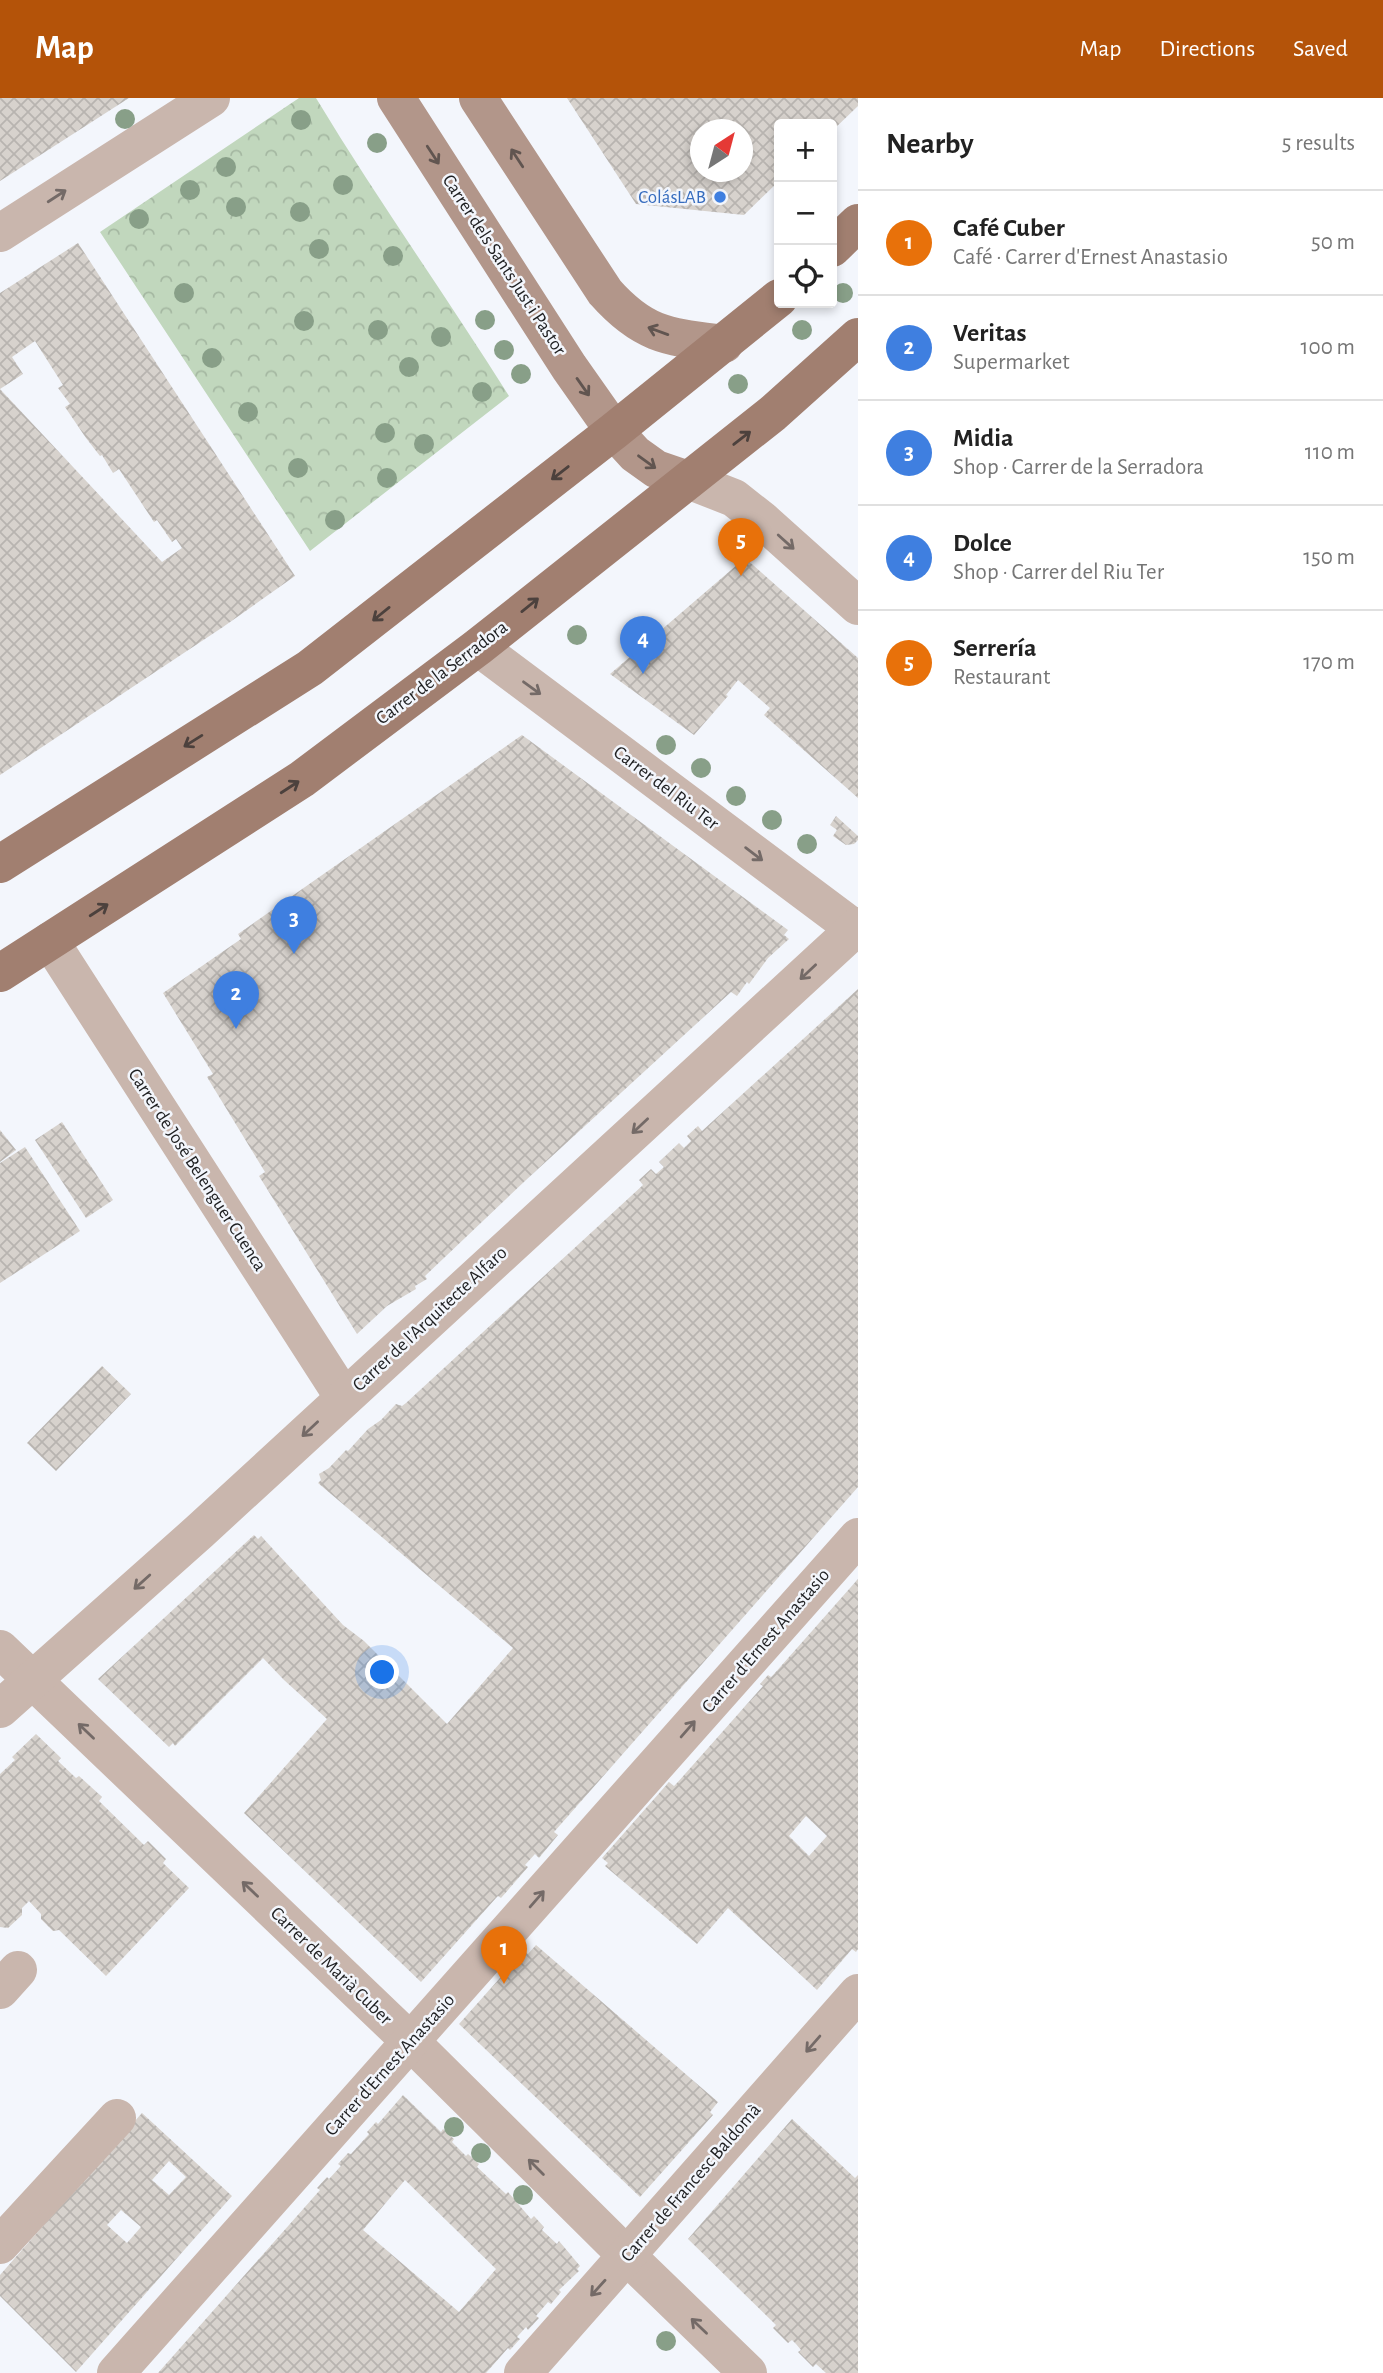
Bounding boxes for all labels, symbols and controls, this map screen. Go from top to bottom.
text: Map [35,32,94,65]
text: Map [1079,37,1121,61]
text: Directions [1159,37,1255,61]
text: Saved [1293,37,1348,61]
north arrow [690,119,753,182]
map controls [774,119,837,308]
button: + [774,119,837,182]
text: Nearby [886,129,974,159]
text: 5 results [1282,132,1355,155]
one-way arrow [426,145,440,165]
one-way arrow [510,149,524,168]
street label: Carrer dels Sants Just i Pastor [439,171,569,359]
button: − [774,182,837,245]
place label: ColásLAB [638,188,706,207]
one-way arrow [47,189,67,203]
marker: ColásLAB [712,189,728,205]
text: Café Cuber [953,215,1065,241]
text: 1 [905,231,913,254]
text: 50 m [1311,231,1355,254]
button: locate [774,245,837,308]
text: Café · Carrer d'Ernest Anastasio [953,246,1228,269]
text: Veritas [953,320,1026,346]
one-way arrow [647,324,669,337]
text: 2 [904,336,914,359]
text: 100 m [1301,336,1355,359]
text: Supermarket [953,351,1070,374]
one-way arrow [576,377,590,396]
text: Midia [953,425,1013,451]
one-way arrow [732,431,750,446]
text: 3 [904,441,914,464]
text: 110 m [1305,441,1355,464]
one-way arrow [637,455,656,469]
text: Shop · Carrer de la Serradora [953,456,1204,479]
one-way arrow [552,466,570,481]
pin: 5 [718,518,764,576]
text: Dolce [953,530,1012,556]
one-way arrow [777,534,795,550]
text: 4 [903,546,915,569]
text: 150 m [1303,546,1355,569]
text: Shop · Carrer del Riu Ter [953,561,1164,584]
one-way arrow [521,598,539,613]
one-way arrow [373,606,391,621]
pin: 4 [620,616,666,674]
street label: Carrer de la Serradora [373,617,511,728]
text: Serrería [953,635,1037,661]
text: 5 [904,651,914,674]
text: 170 m [1303,651,1355,674]
text: Restaurant [953,666,1050,689]
one-way arrow [523,680,541,695]
one-way arrow [184,735,204,749]
street label: Carrer del Riu Ter [610,742,722,834]
one-way arrow [280,779,299,794]
one-way arrow [744,846,762,861]
pin: 3 [271,896,317,954]
one-way arrow [89,902,108,917]
one-way arrow [800,964,817,981]
pin: 2 [213,971,259,1029]
street label: Carrer de José Belenguer Cuenca [124,1065,270,1275]
one-way arrow [632,1118,649,1135]
street label: Carrer de l'Arquitecte Alfaro [349,1243,511,1395]
one-way arrow [302,1421,319,1438]
street label: Carrer d'Ernest Anastasio [699,1565,833,1717]
one-way arrow [133,1574,151,1590]
your location [365,1655,399,1689]
one-way arrow [680,1720,696,1738]
one-way arrow [78,1723,95,1740]
one-way arrow [242,1880,259,1897]
one-way arrow [529,1891,545,1909]
street label: Carrer de Marià Cuber [267,1903,395,2029]
pin: 1 [481,1926,527,1984]
street label: Carrer d'Ernest Anastasio [321,1990,459,2140]
one-way arrow [805,2035,821,2053]
street label: Carrer de Francesc Baldomà [617,2100,765,2266]
one-way arrow [528,2158,545,2175]
one-way arrow [590,2279,606,2297]
one-way arrow [691,2317,708,2334]

